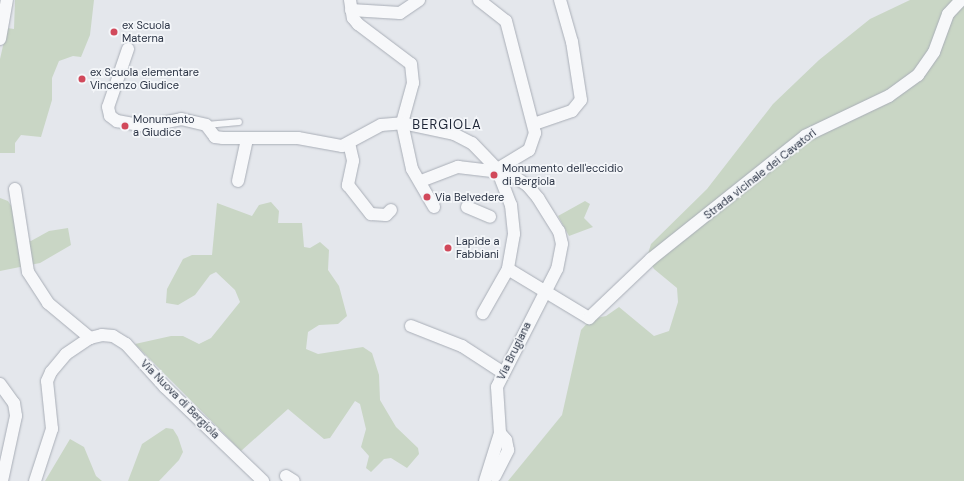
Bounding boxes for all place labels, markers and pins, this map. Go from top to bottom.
place label: ex Scuola Materna [122,19,170,45]
marker: ex Scuola Materna [109,27,119,37]
place label: ex Scuola elementare Vincenzo Giudice [90,66,199,92]
marker: ex Scuola elementare Vincenzo Giudice [77,74,87,84]
place label: Monumento a Giudice [133,113,194,139]
marker: Monumento a Giudice [120,121,130,131]
place label: Monumento dell'eccidio di Bergiola [502,162,623,188]
marker: Monumento dell'eccidio di Bergiola [489,170,499,180]
place label: Via Belvedere [435,190,504,204]
marker: Via Belvedere [422,192,432,202]
place label: Lapide a Fabbiani [456,235,499,261]
marker: Lapide a Fabbiani [443,243,453,253]

